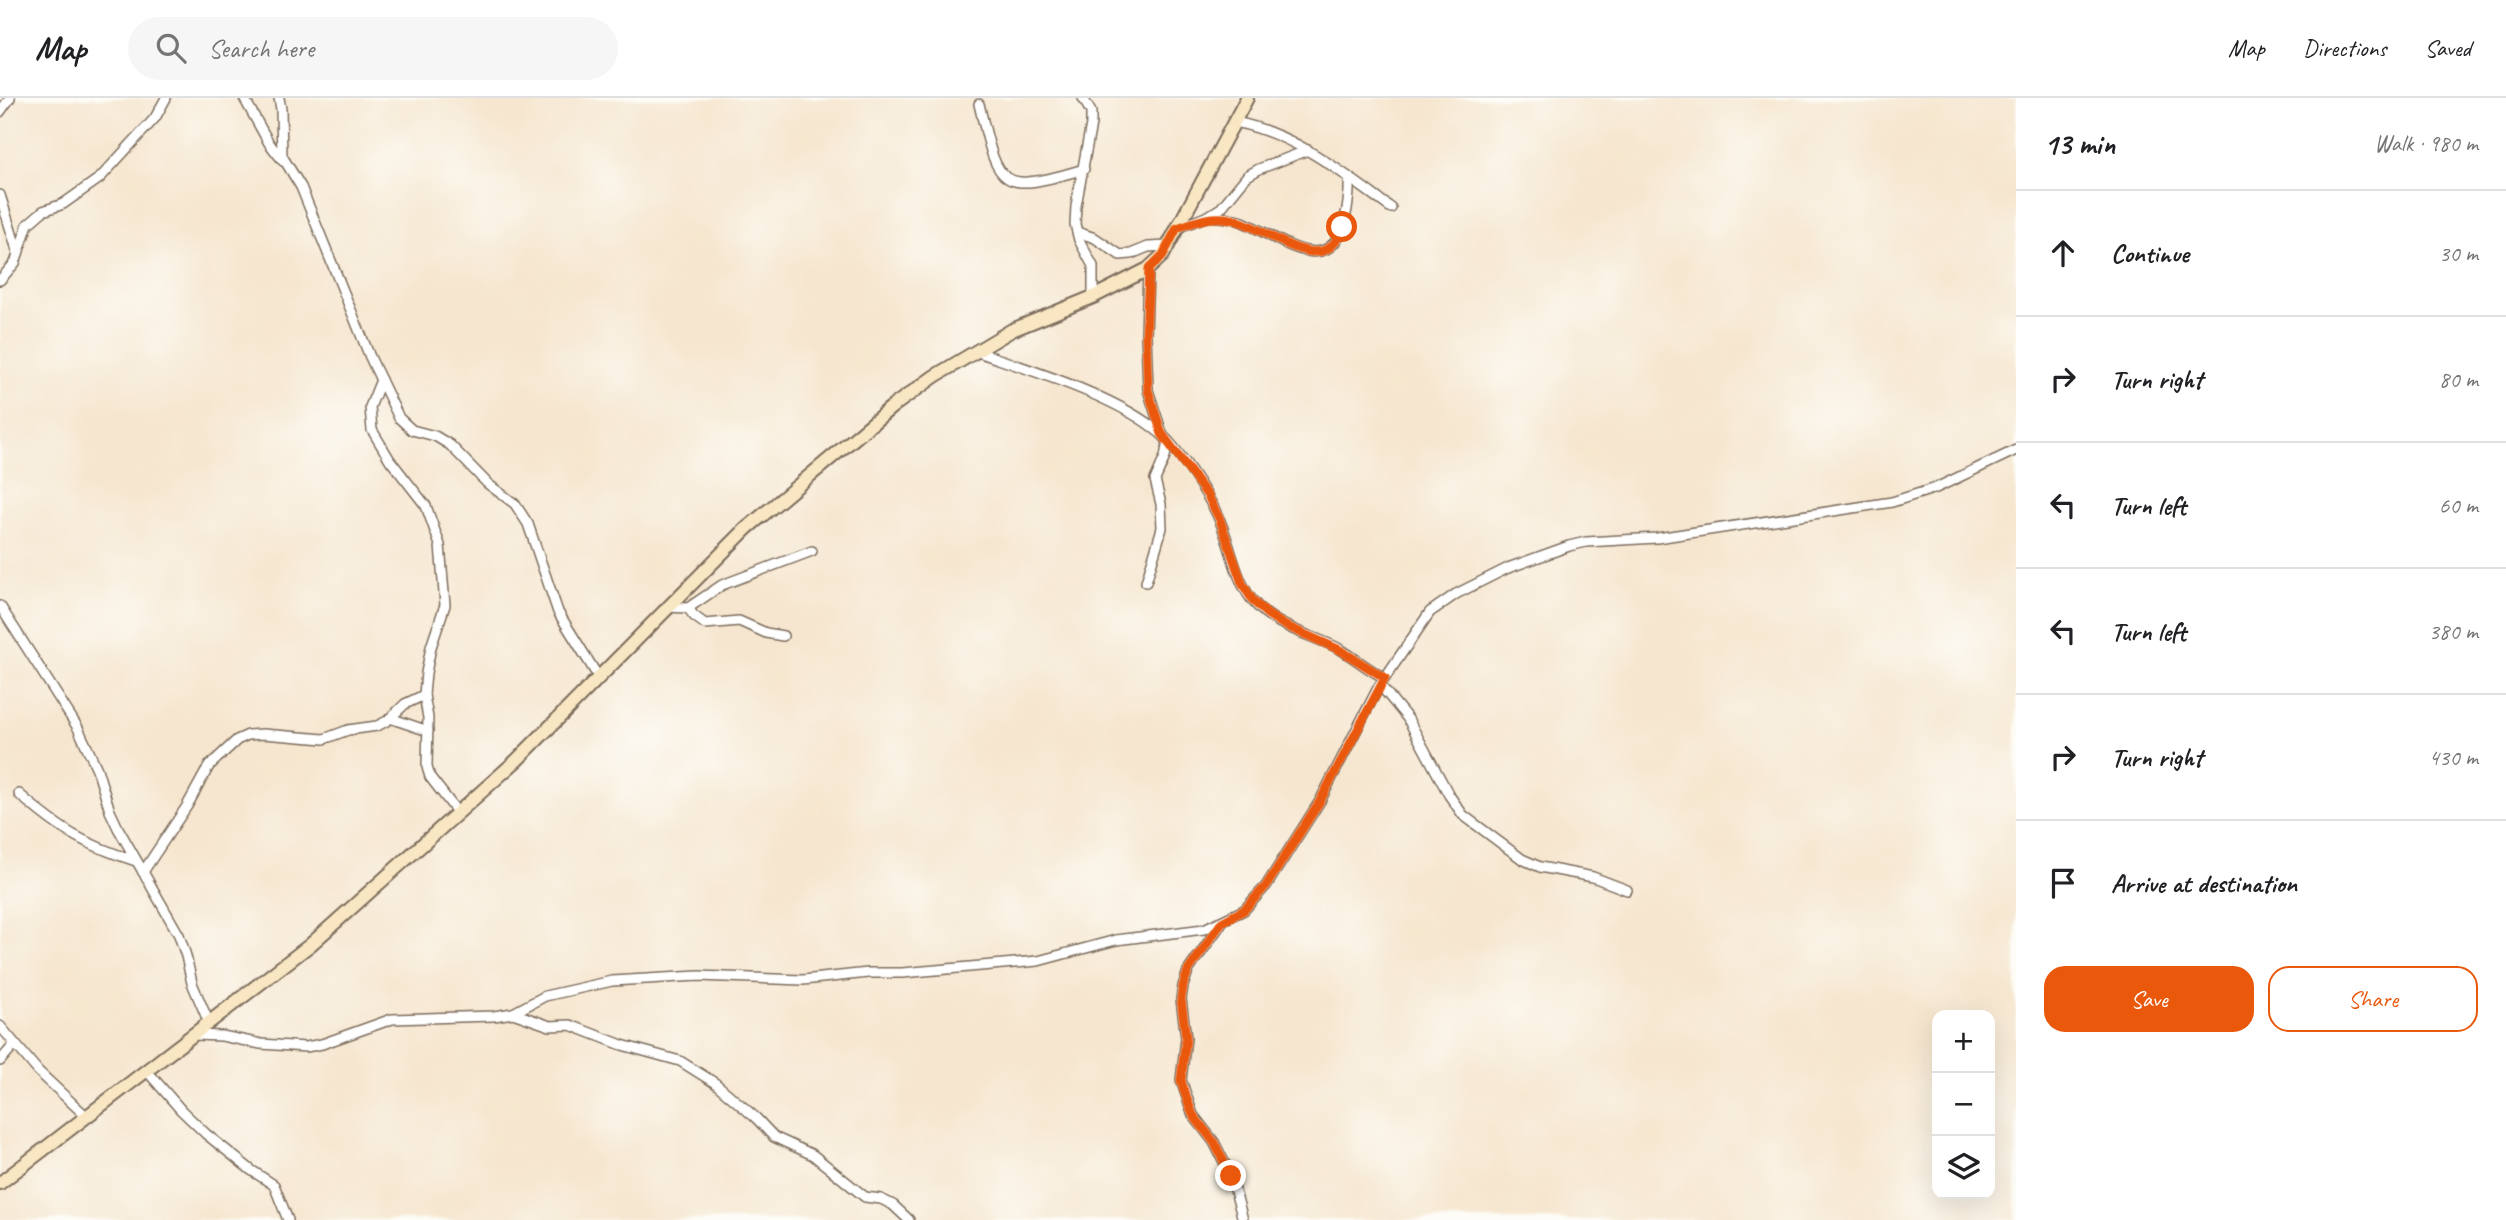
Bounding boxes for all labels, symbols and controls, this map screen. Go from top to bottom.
search box [128,17,618,80]
text: Map [35,27,86,69]
icon: search [152,29,190,67]
text: Search here [208,32,314,65]
text: Map [2228,33,2265,63]
text: Directions [2303,33,2386,63]
text: Saved [2424,33,2471,63]
text: 13 min [2044,125,2115,163]
text: Walk · 980 m [2374,129,2478,158]
route start [1326,211,1357,242]
icon: ahead [2044,234,2082,272]
text: Continue [2111,237,2189,270]
text: 30 m [2439,239,2478,268]
icon: right [2044,360,2082,398]
text: Turn right [2111,363,2202,396]
text: 80 m [2439,365,2478,394]
icon: left [2044,486,2082,524]
text: Turn left [2111,489,2186,522]
text: 60 m [2439,491,2478,520]
icon: left [2044,612,2082,650]
text: Turn left [2111,615,2186,648]
text: 380 m [2429,617,2478,646]
icon: right [2044,738,2082,776]
text: Turn right [2111,741,2202,774]
text: 430 m [2429,743,2478,772]
icon: arrive [2044,864,2082,902]
text: Arrive at destination [2111,867,2297,900]
button: Save [2044,966,2254,1032]
button: Share [2268,966,2478,1032]
map controls [1932,1010,1995,1199]
button: + [1932,1010,1995,1073]
button: − [1932,1073,1995,1136]
button: layers [1932,1136,1995,1199]
route end [1215,1160,1246,1191]

